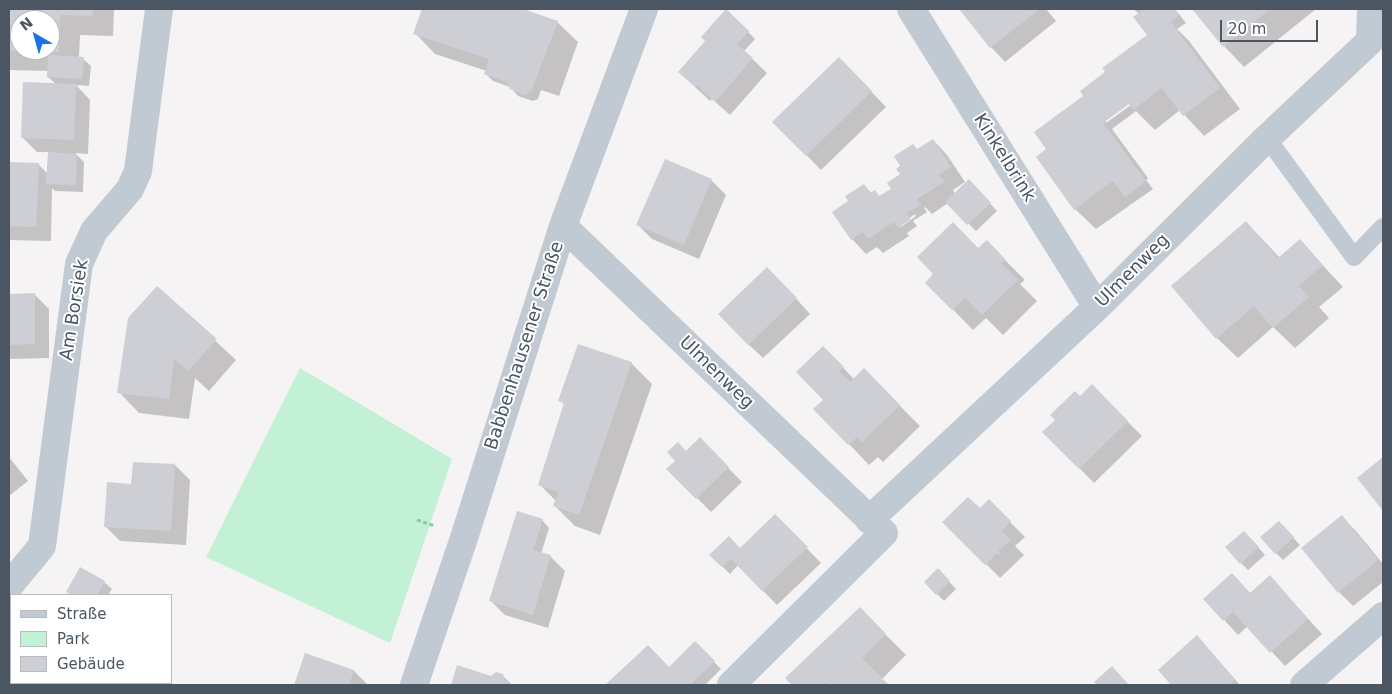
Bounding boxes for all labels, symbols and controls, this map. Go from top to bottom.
north arrow [10,10,60,60]
scale bar [1222,10,1320,42]
text: N [17,14,36,34]
text: 20 m [1228,20,1266,38]
street label: Kinkelbrink [968,110,1040,206]
street label: Ulmenweg [1092,230,1174,312]
street label: Babbenhausener Straße [481,239,569,453]
street label: Am Borsiek [56,258,94,362]
street label: Ulmenweg [674,332,758,414]
legend [10,594,172,684]
text: Straße [57,605,106,623]
text: Park [57,630,89,648]
text: Gebäude [57,655,125,673]

